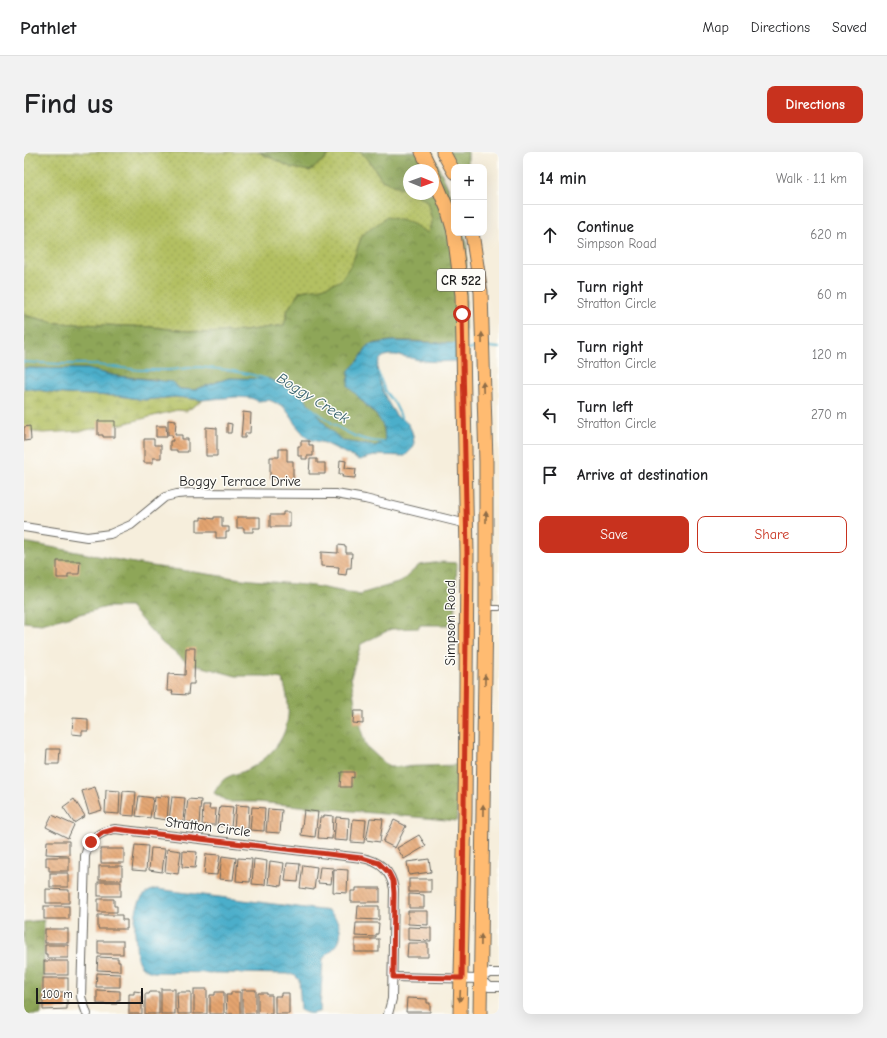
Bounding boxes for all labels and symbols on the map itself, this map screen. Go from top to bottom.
north arrow [403,164,439,200]
road number: CR 522 [437,269,485,291]
route start [453,305,471,323]
one-way arrow [479,331,485,344]
water label: Boggy Creek [274,369,353,428]
one-way arrow [480,381,487,393]
street label: Boggy Terrace Drive [179,473,301,490]
one-way arrow [483,510,489,523]
street label: Simpson Road [442,580,459,666]
one-way arrow [482,673,488,686]
one-way arrow [480,803,486,816]
street label: Stratton Circle [165,813,251,841]
route end [82,833,100,851]
one-way arrow [478,933,484,946]
scale bar [36,986,143,1005]
one-way arrow [457,990,464,1002]

